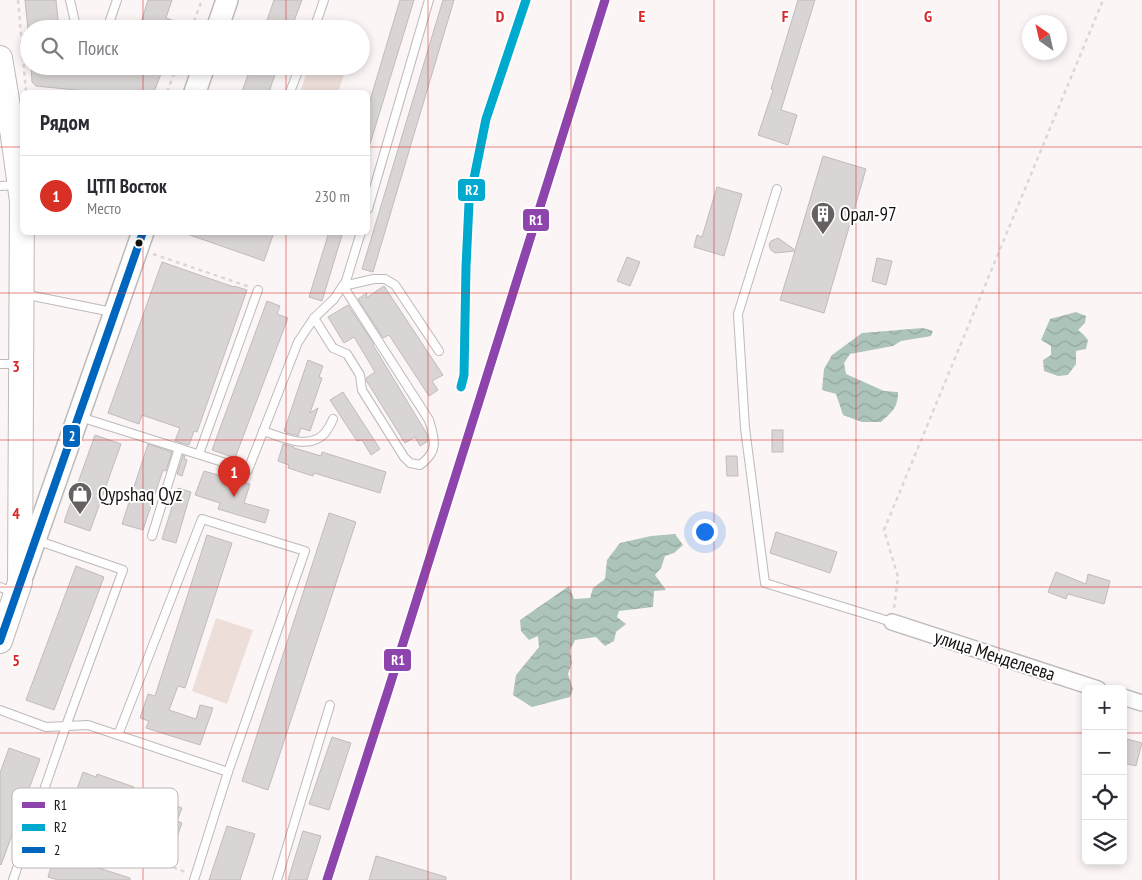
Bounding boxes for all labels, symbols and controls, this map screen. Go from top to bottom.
text: D [496,6,505,26]
text: E [639,6,646,26]
text: F [782,6,789,26]
text: G [924,6,932,26]
north arrow [1022,15,1067,60]
search box [20,20,370,75]
icon: search [38,34,66,62]
text: Поиск [78,36,119,60]
text: Рядом [40,109,90,136]
text: ЦТП Восток [87,174,167,198]
line badge: R2 [457,178,486,202]
text: R2 [465,181,479,199]
text: 1 [52,186,60,206]
text: 230 m [315,186,350,206]
text: Место [87,198,121,218]
building icon: Орал-97 [810,201,836,235]
place label: Орал-97 [840,202,897,226]
line badge: R1 [522,208,550,232]
text: R1 [529,211,543,229]
unlabelled marker [134,238,144,248]
text: 3 [12,356,20,376]
line badge: 2 [62,424,81,448]
text: 2 [69,427,75,445]
pin: 1 [218,456,250,497]
shop icon: Qypshaq Qyz [67,481,93,515]
place label: Qypshaq Qyz [98,482,182,506]
text: 4 [12,503,20,523]
your location [692,519,718,545]
street label: улица Менделеева [932,624,1058,686]
line badge: R1 [383,648,412,672]
text: 5 [12,650,20,670]
text: R1 [391,651,405,669]
map controls [1082,685,1127,865]
button: + [1082,685,1127,730]
button: − [1082,730,1127,775]
button: locate [1082,775,1127,820]
legend [12,788,178,868]
text: R1 [54,796,67,814]
text: R2 [54,818,67,836]
button: layers [1082,820,1127,865]
text: 2 [54,841,60,859]

